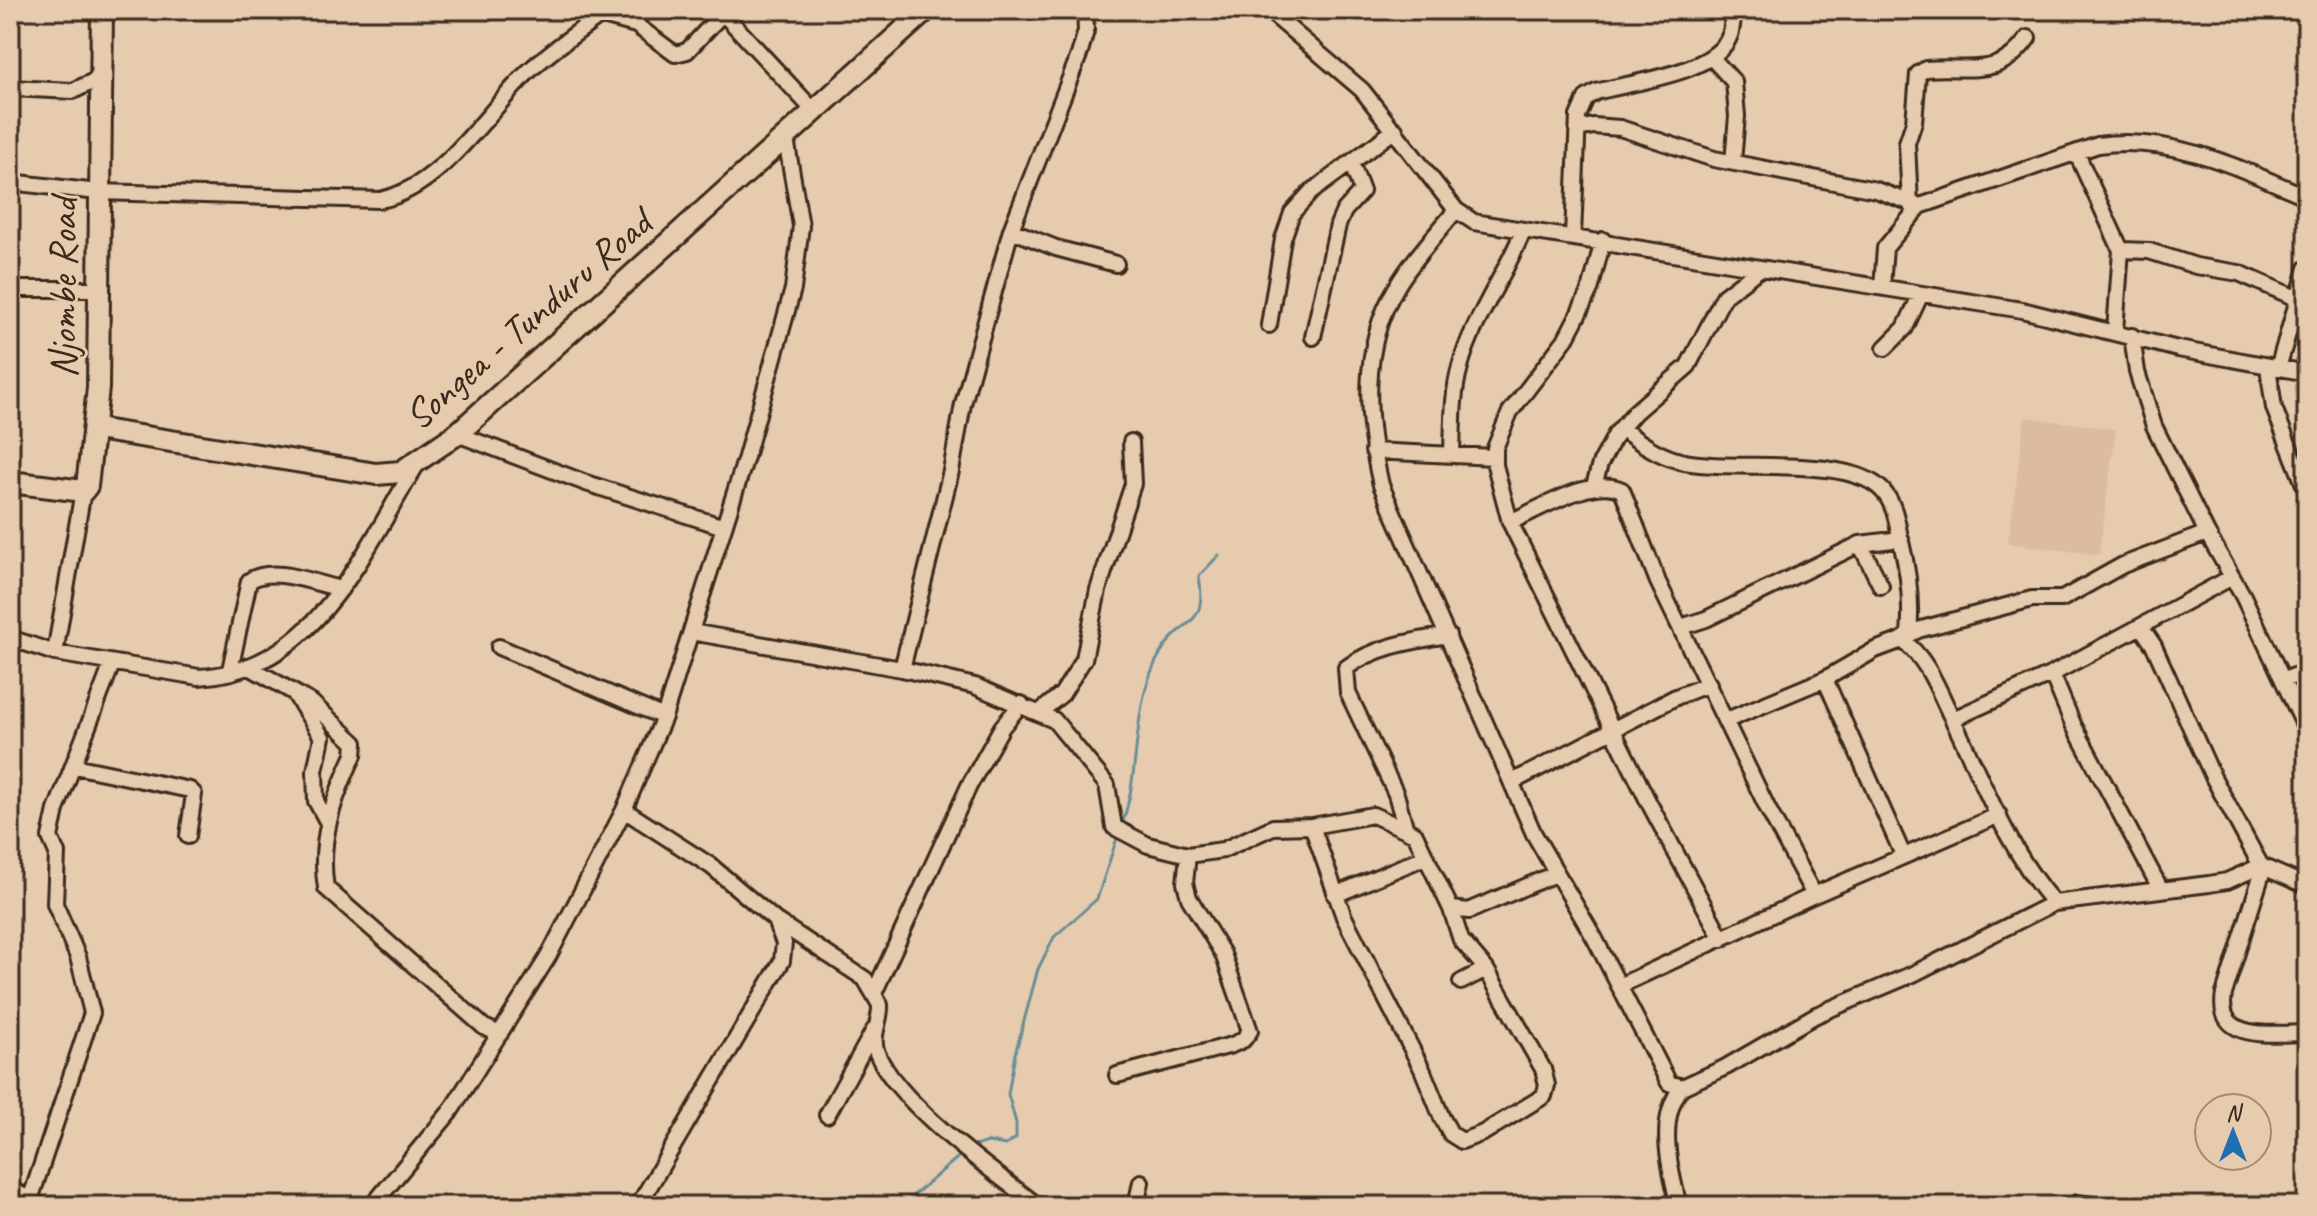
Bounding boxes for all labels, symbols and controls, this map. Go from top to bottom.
street label: Njombe Road [38,192,88,378]
street label: Songea - Tunduru Road [394,195,666,441]
north arrow [2193,1092,2273,1172]
text: N [2226,1099,2243,1127]

